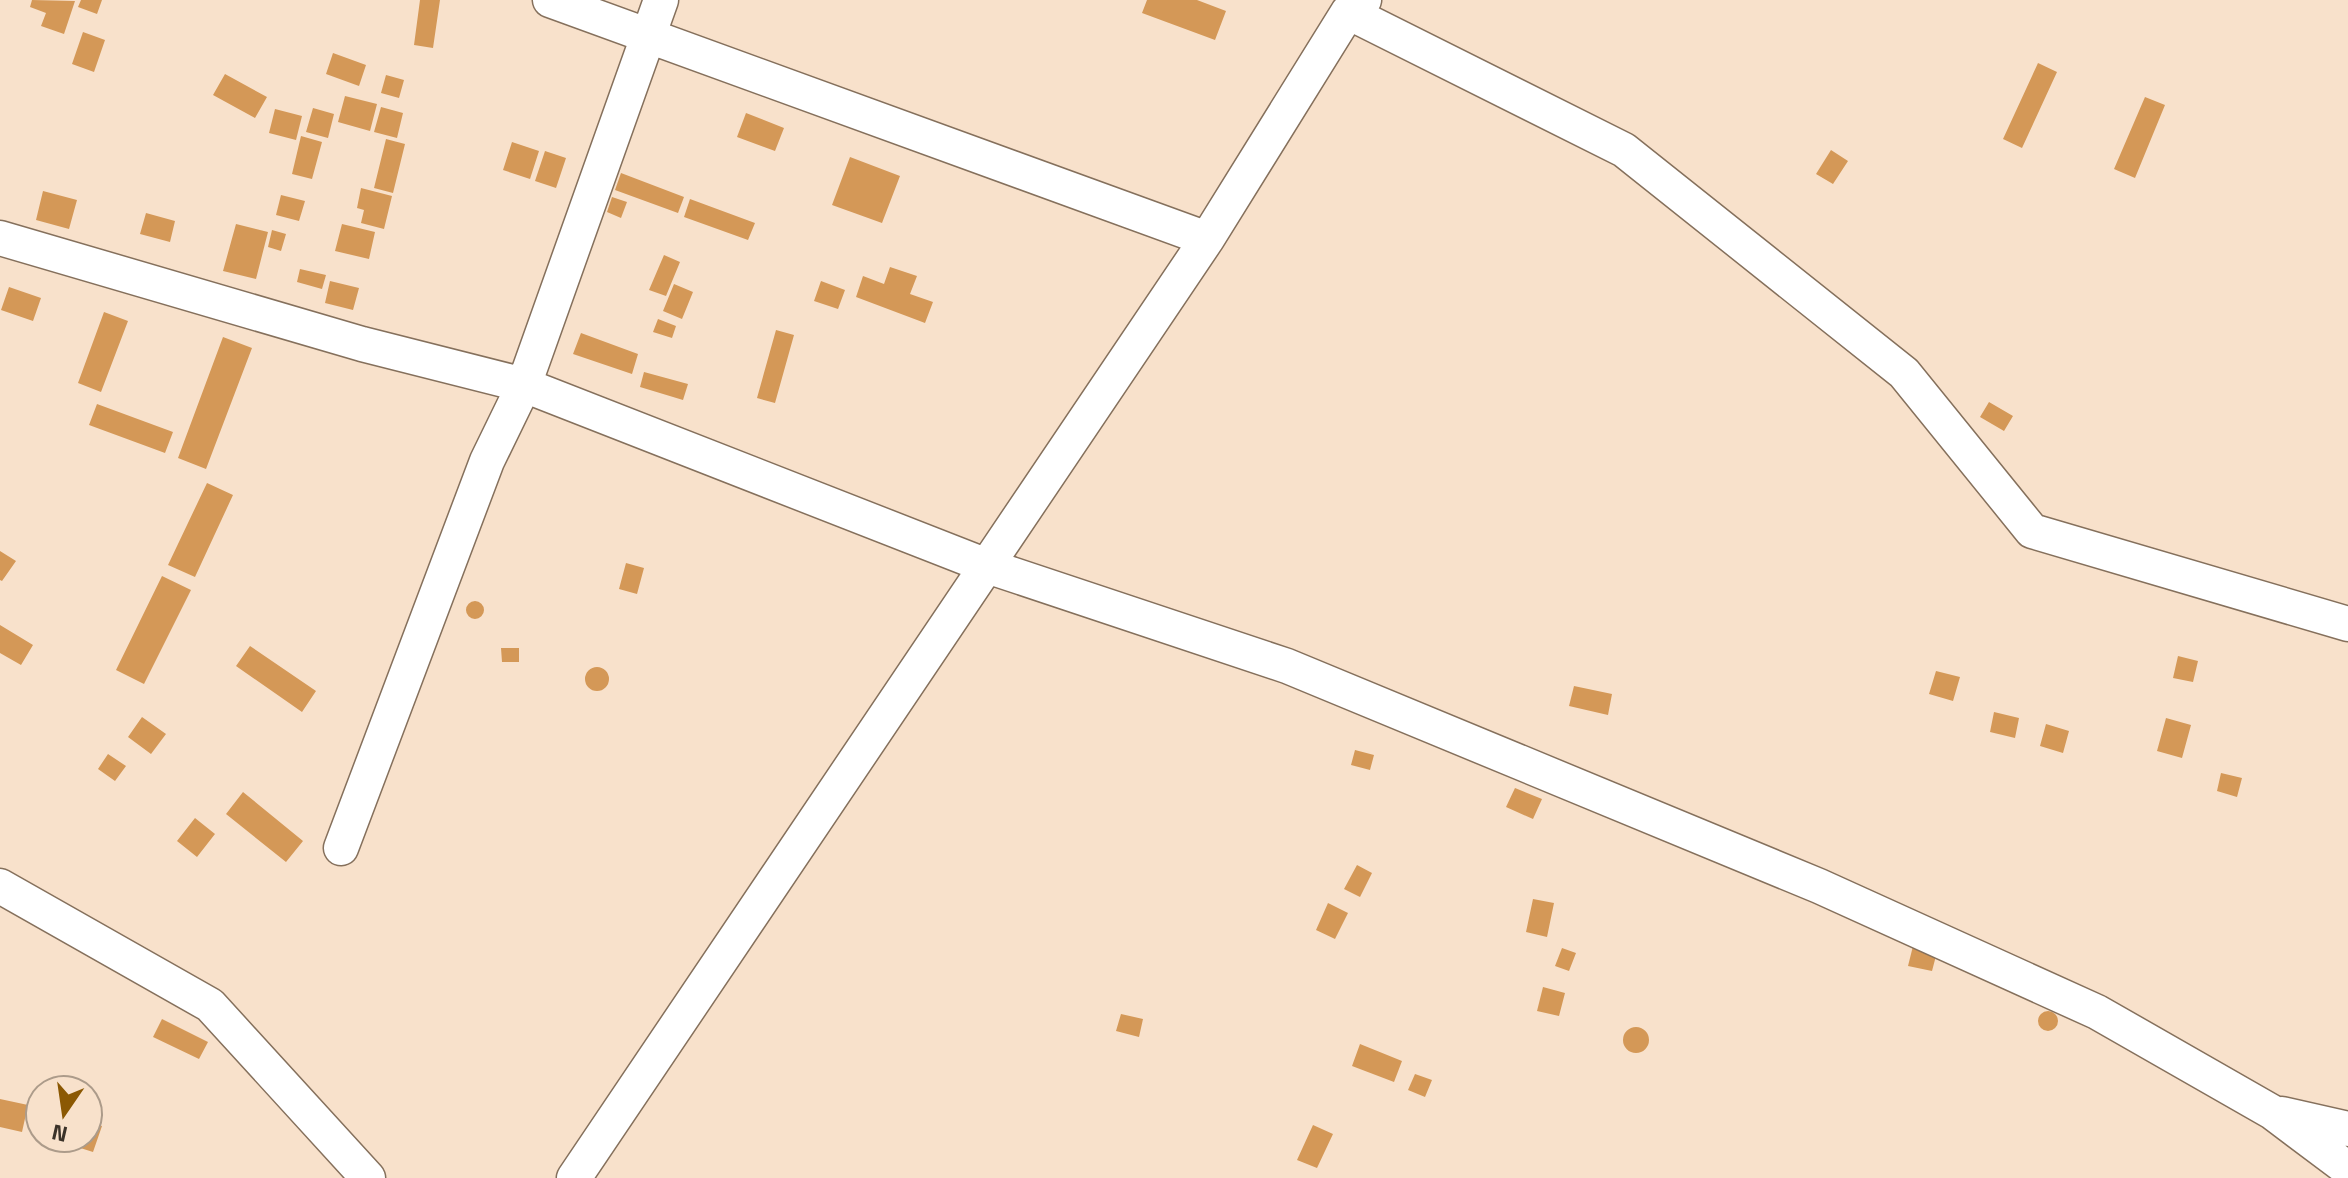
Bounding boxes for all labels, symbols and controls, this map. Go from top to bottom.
north arrow [24,1074,104,1154]
text: N [48,1115,71,1152]

